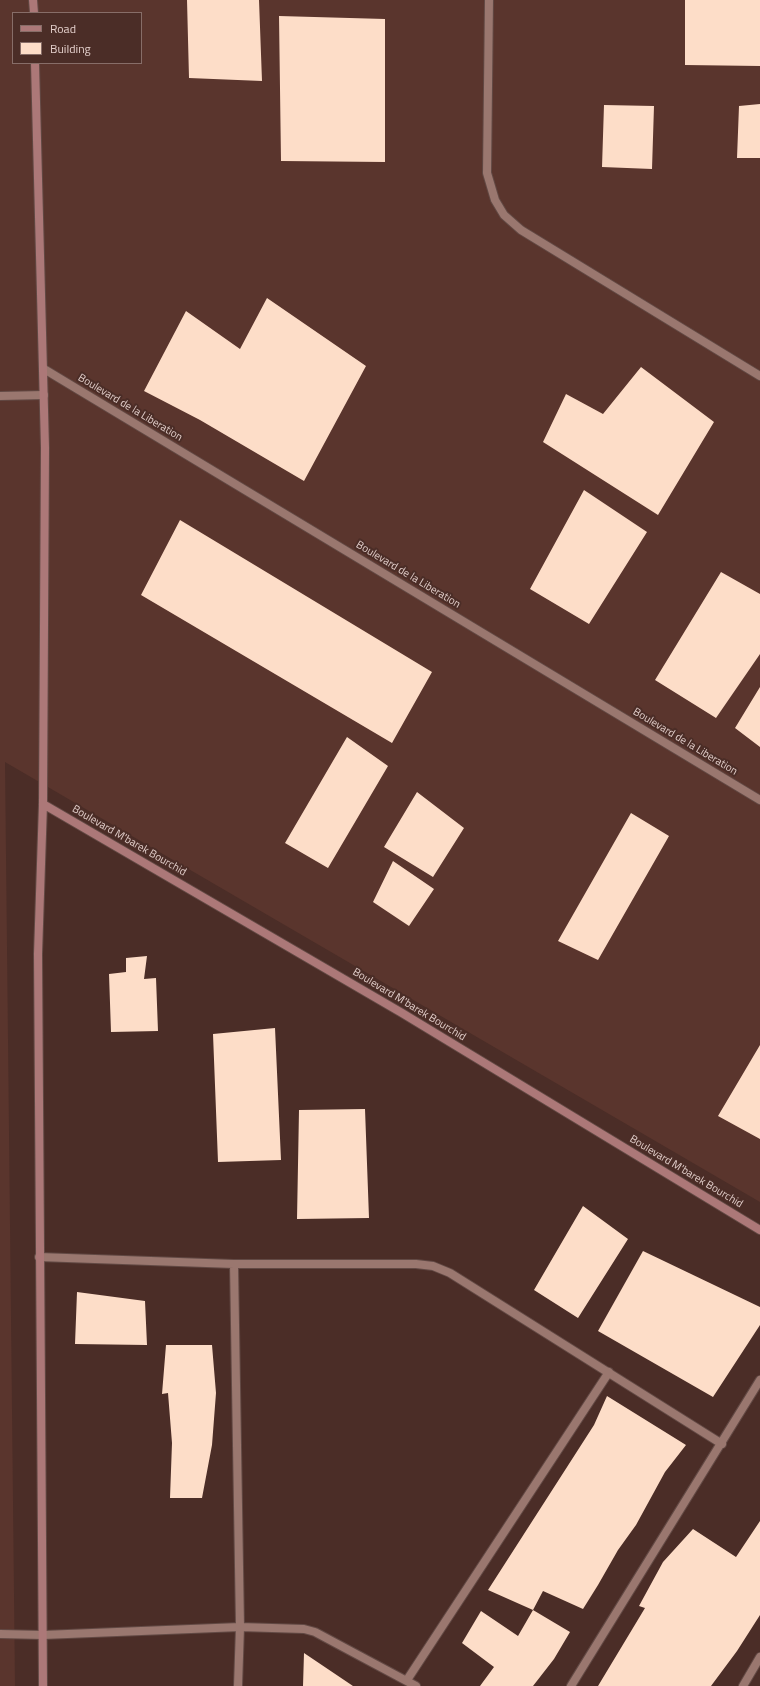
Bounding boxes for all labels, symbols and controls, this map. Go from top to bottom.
legend [12,12,142,64]
text: Road [50,19,76,38]
text: Building [50,39,91,58]
street label: Boulevard de la Liberation [75,372,185,444]
street label: Boulevard de la Liberation [353,539,463,611]
street label: Boulevard de la Liberation [630,706,740,778]
street label: Boulevard M'barek Bourchid [69,803,189,879]
street label: Boulevard M'barek Bourchid [350,966,468,1044]
street label: Boulevard M'barek Bourchid [627,1133,745,1211]

